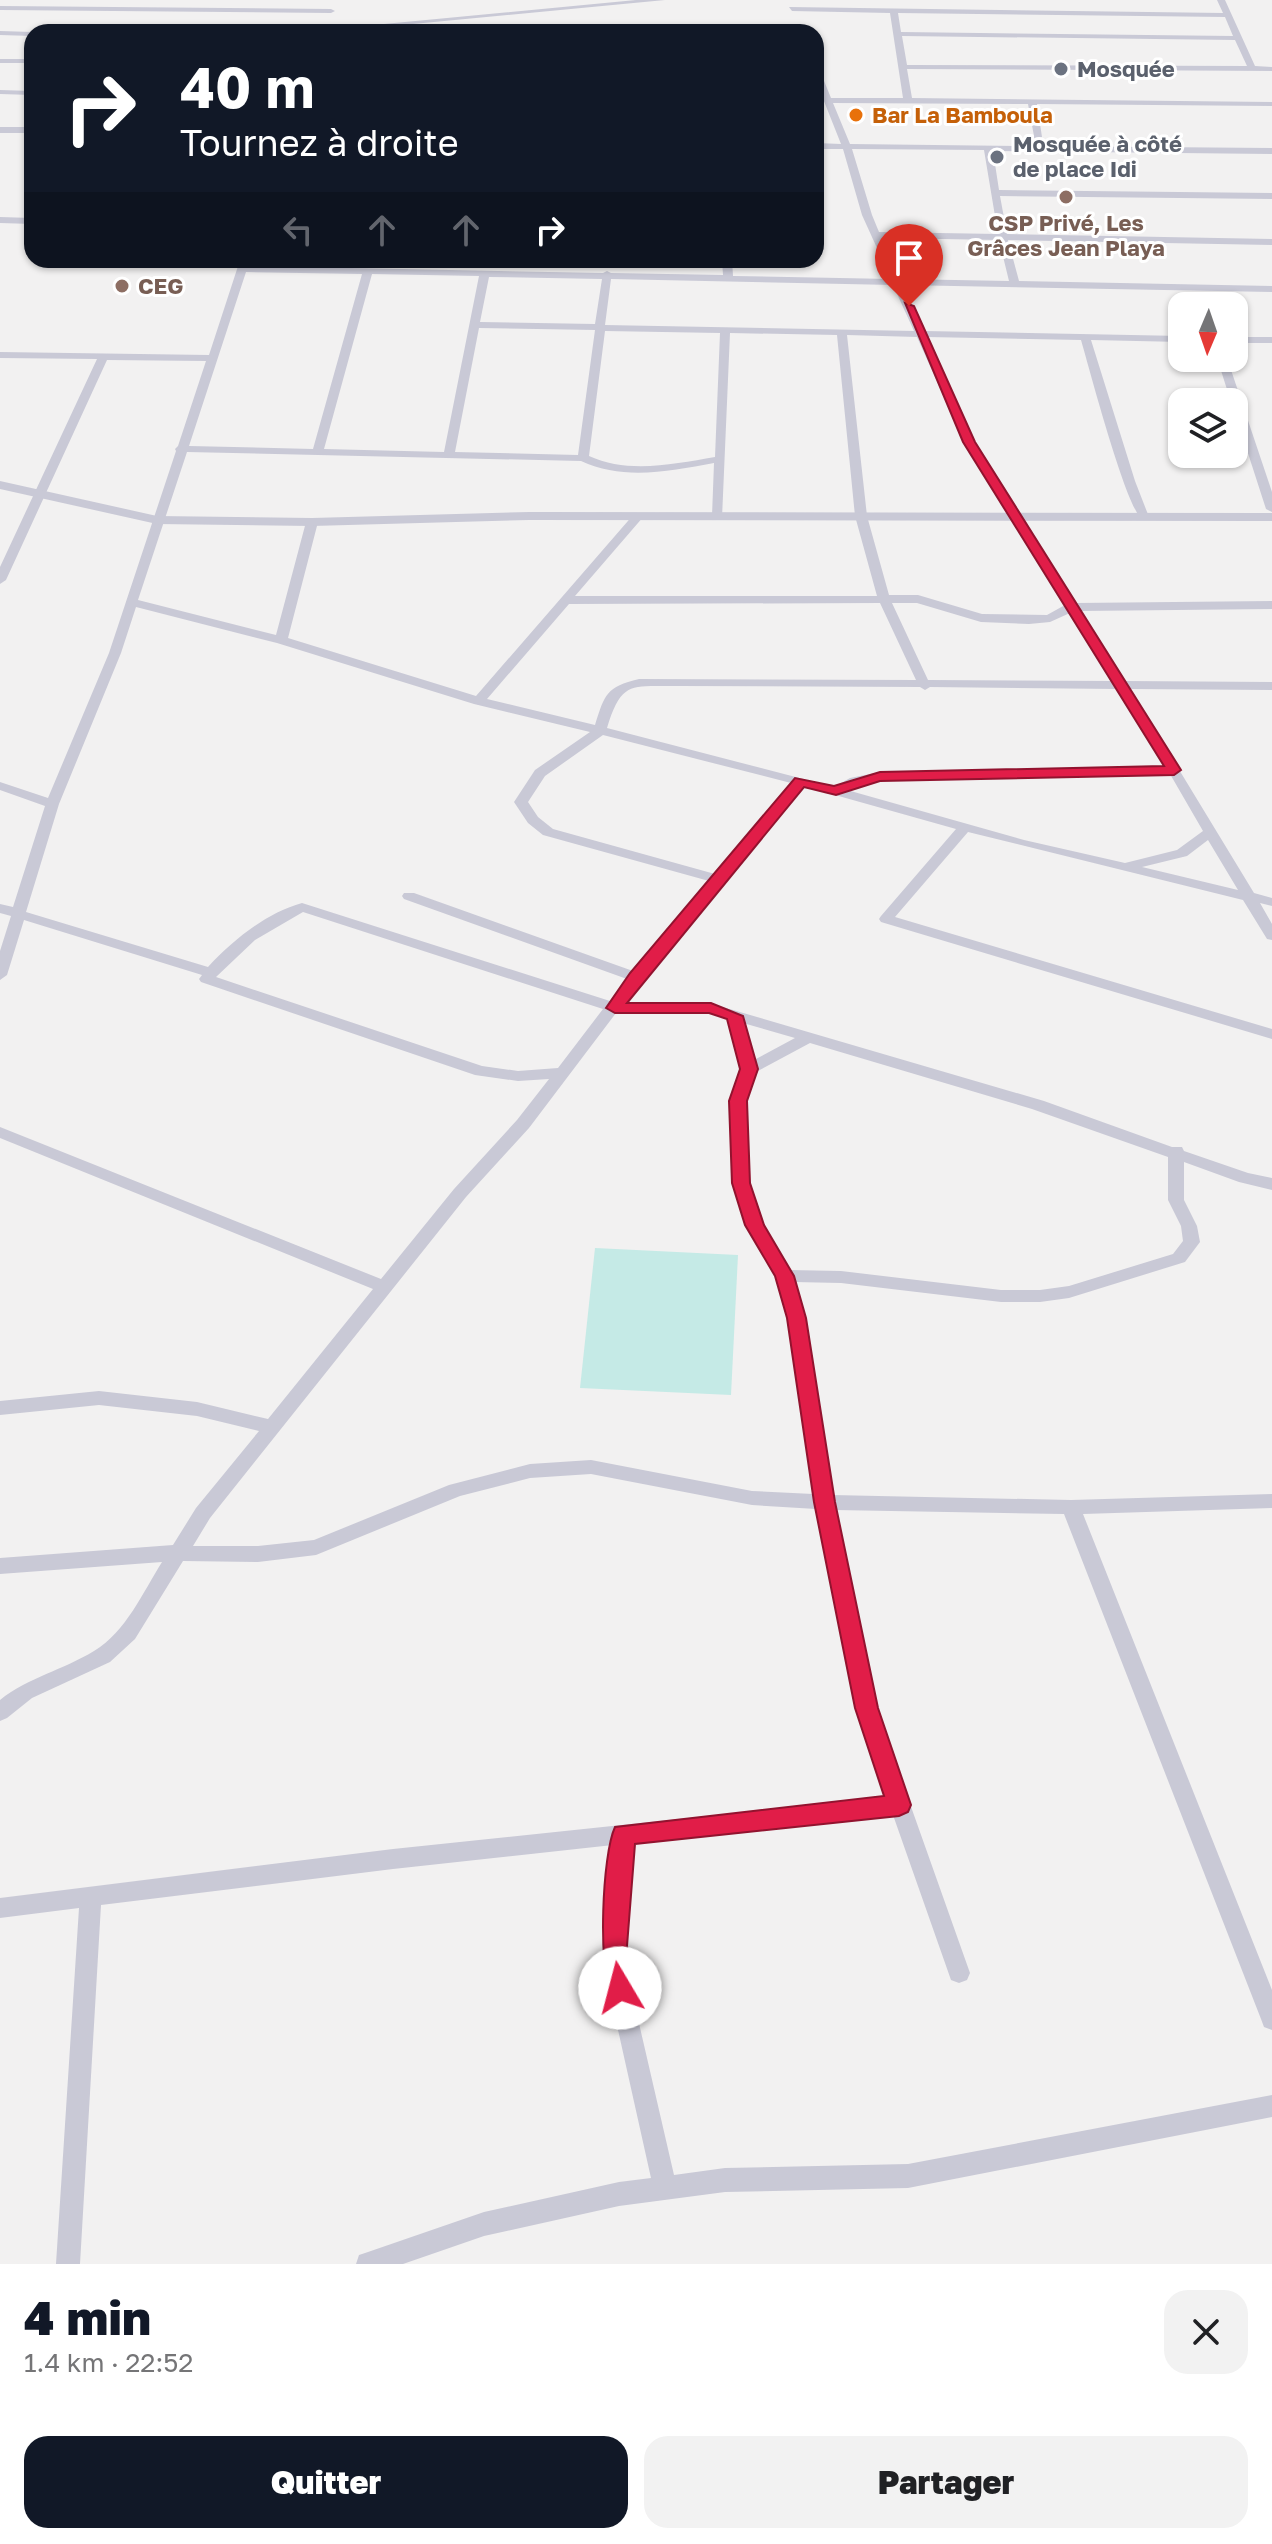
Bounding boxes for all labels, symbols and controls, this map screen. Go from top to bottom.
text: 40 m [180,53,314,120]
place label: Mosquée [1077,55,1175,82]
icon: right [48,56,152,160]
marker: Mosquée [1052,60,1070,78]
place label: Bar La Bamboula [872,101,1053,128]
marker: Bar La Bamboula [847,106,865,124]
text: Tournez à droite [180,121,459,164]
place label: Mosquée à côté de place Idi [1013,130,1182,182]
marker: Mosquée à côté de place Idi [988,148,1006,166]
marker: CSP Privé, Les Grâces Jean Playa [1057,188,1075,206]
icon: left [276,208,320,252]
icon: ahead [360,208,404,252]
icon: ahead [444,208,488,252]
icon: right [528,208,572,252]
place label: CSP Privé, Les Grâces Jean Playa [967,209,1165,261]
pin [875,224,943,306]
icon: arrive [887,236,931,280]
place label: CEG [138,272,183,299]
marker: CEG [113,277,131,295]
north arrow [1168,292,1248,372]
map controls [1168,292,1248,468]
button: layers [1168,388,1248,468]
position arrow [578,1946,662,2030]
text: 4 min [24,2288,151,2346]
button: close [1164,2290,1248,2374]
text: 1.4 km · 22:52 [24,2347,193,2378]
button: Quitter [24,2436,628,2528]
button: Partager [644,2436,1248,2528]

